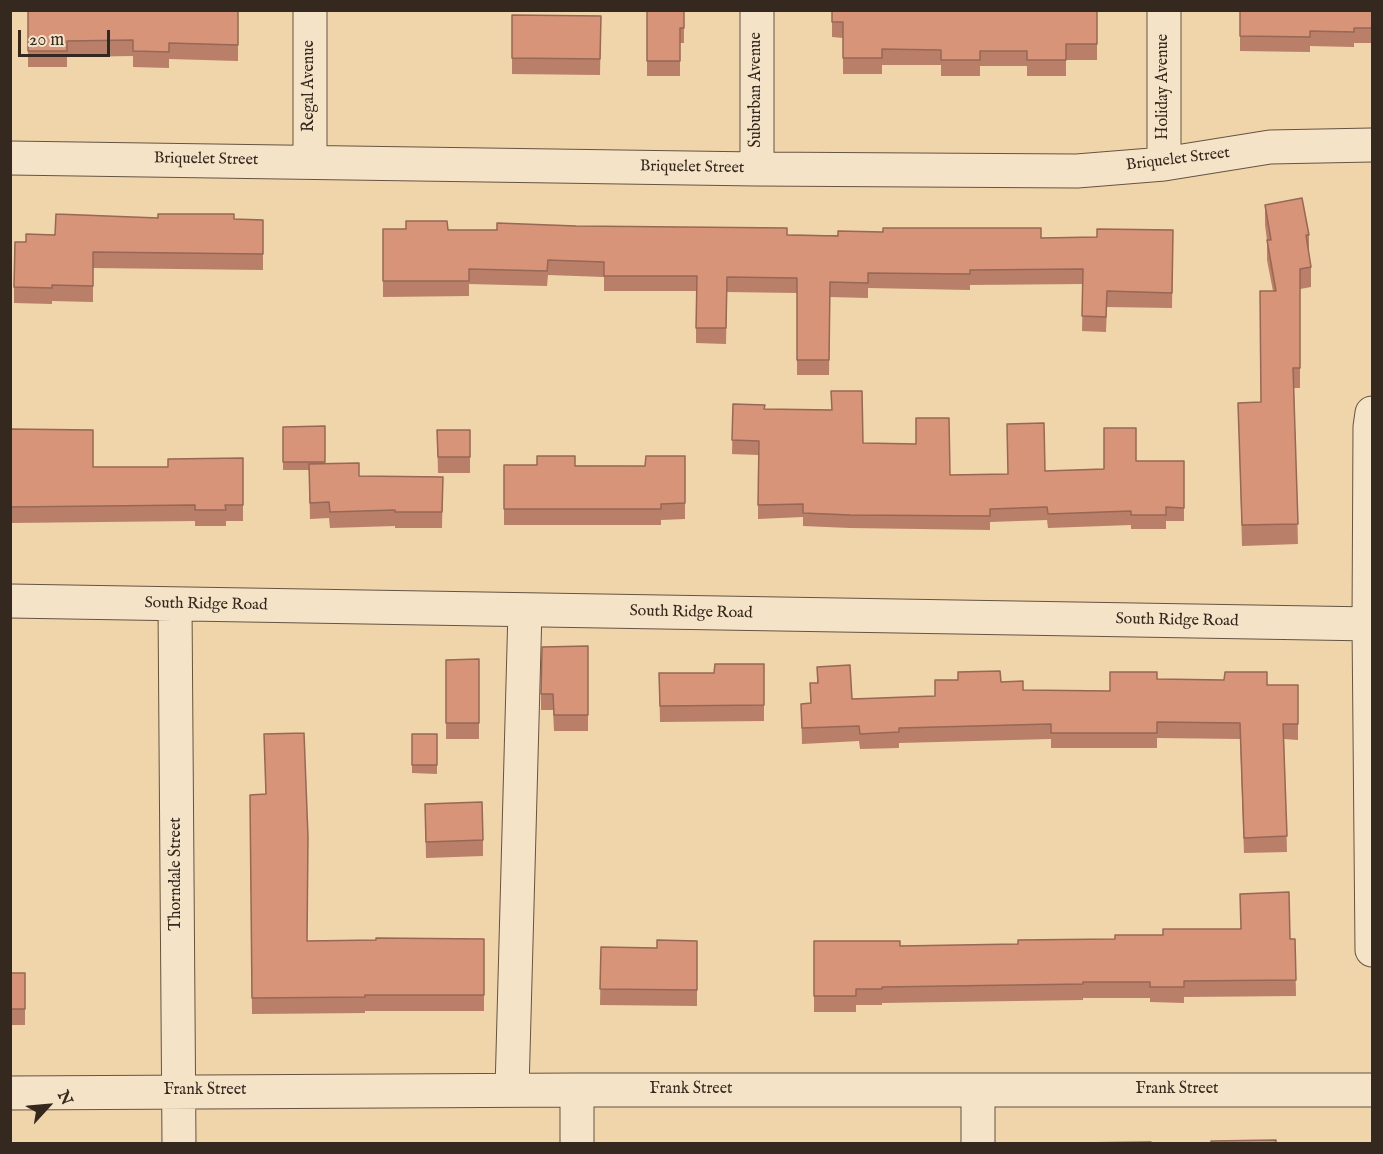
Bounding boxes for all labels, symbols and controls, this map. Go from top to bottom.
scale bar [21,18,112,56]
text: 20 m [29,29,64,52]
street label: Suburban Avenue [747,32,767,148]
street label: Holiday Avenue [1154,34,1174,140]
street label: Regal Avenue [300,40,320,132]
street label: Briquelet Street [1125,144,1231,176]
street label: Briquelet Street [154,149,258,171]
street label: Briquelet Street [640,157,744,179]
street label: South Ridge Road [144,594,268,616]
street label: South Ridge Road [629,602,753,624]
street label: South Ridge Road [1115,610,1239,632]
street label: Thorndale Street [167,817,187,931]
north arrow [18,1076,78,1136]
street label: Frank Street [649,1080,733,1100]
street label: Frank Street [1135,1080,1219,1100]
street label: Frank Street [163,1081,247,1101]
text: N [52,1088,76,1109]

